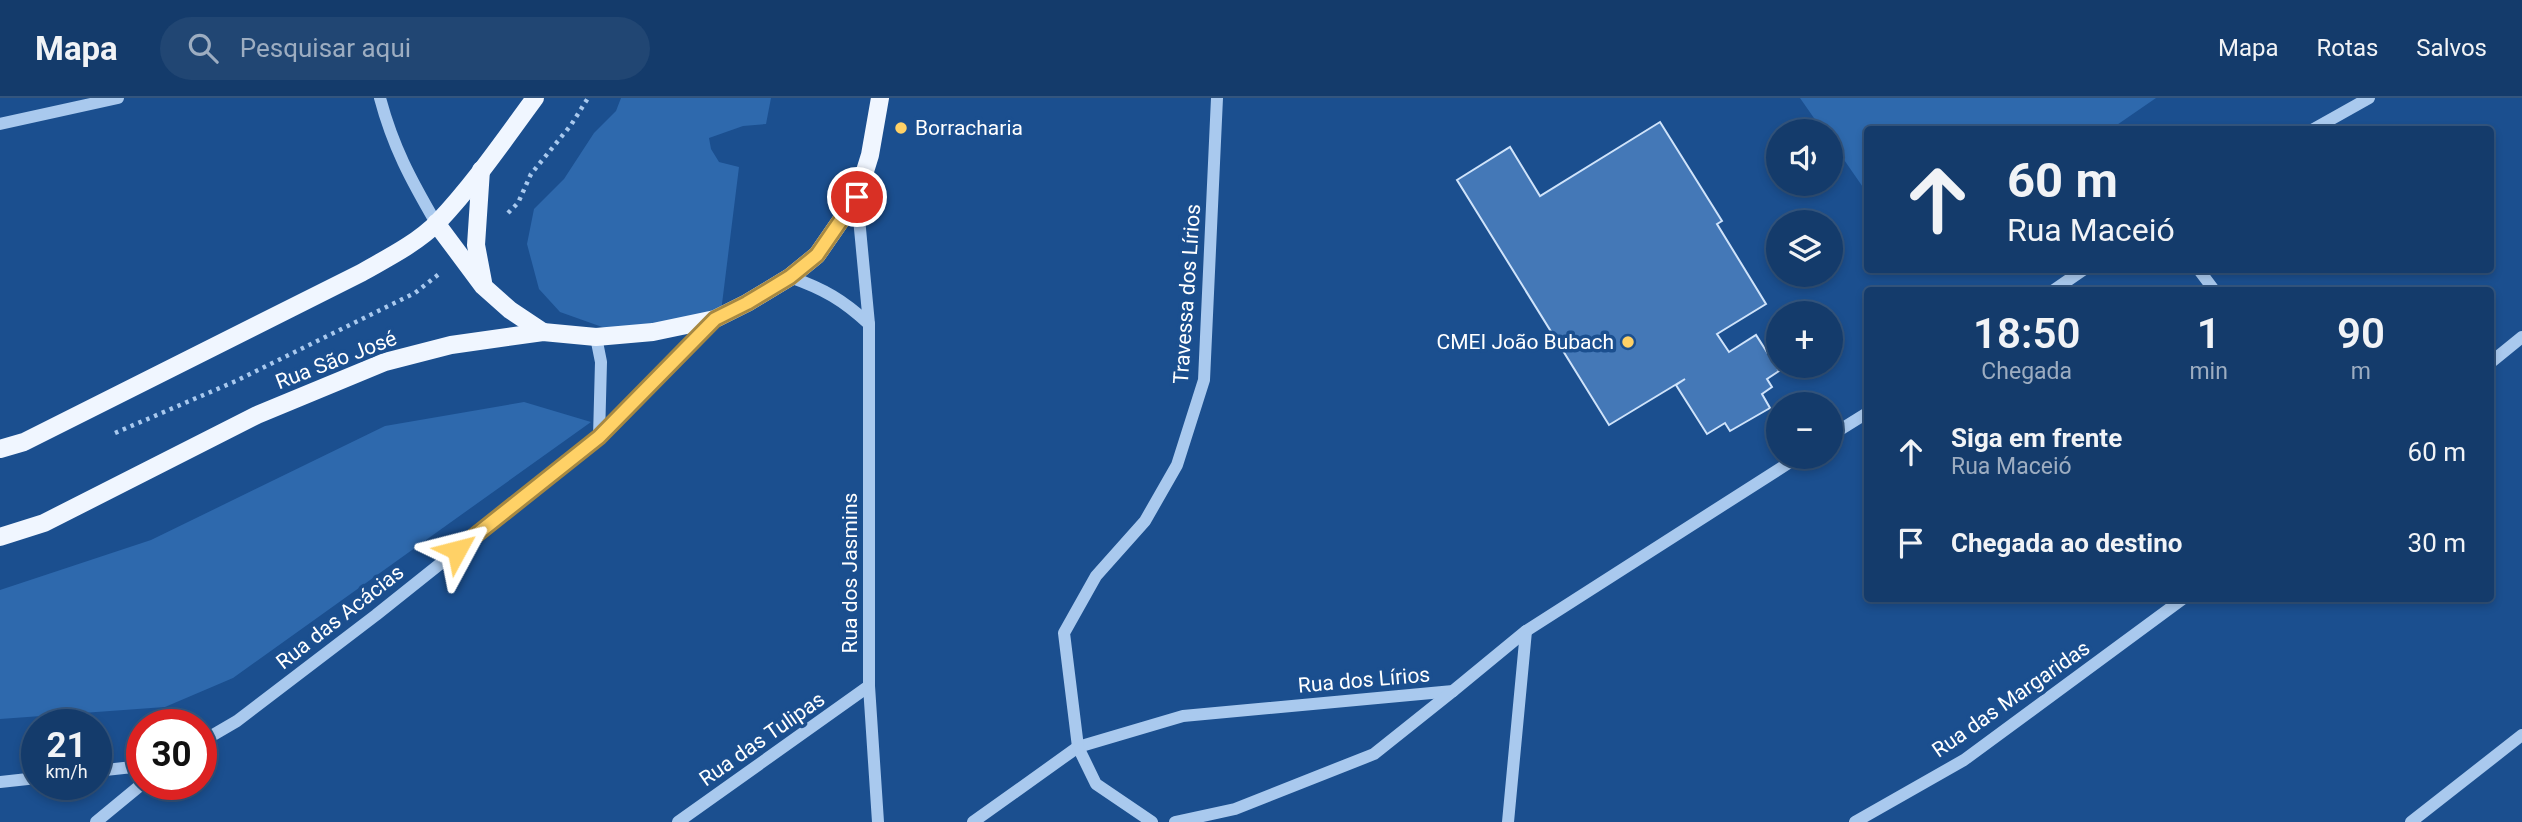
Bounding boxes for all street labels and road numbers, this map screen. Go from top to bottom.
street label: Travessa dos Lírios [1169,203,1205,385]
street label: Rua São José [272,326,400,394]
street label: Rua dos Jasmins [838,493,862,653]
street label: Rua das Acácias [272,560,408,674]
street label: Rua das Margaridas [1928,636,2094,762]
street label: Rua dos Lírios [1297,662,1431,698]
street label: Rua das Tulipas [695,687,829,791]

